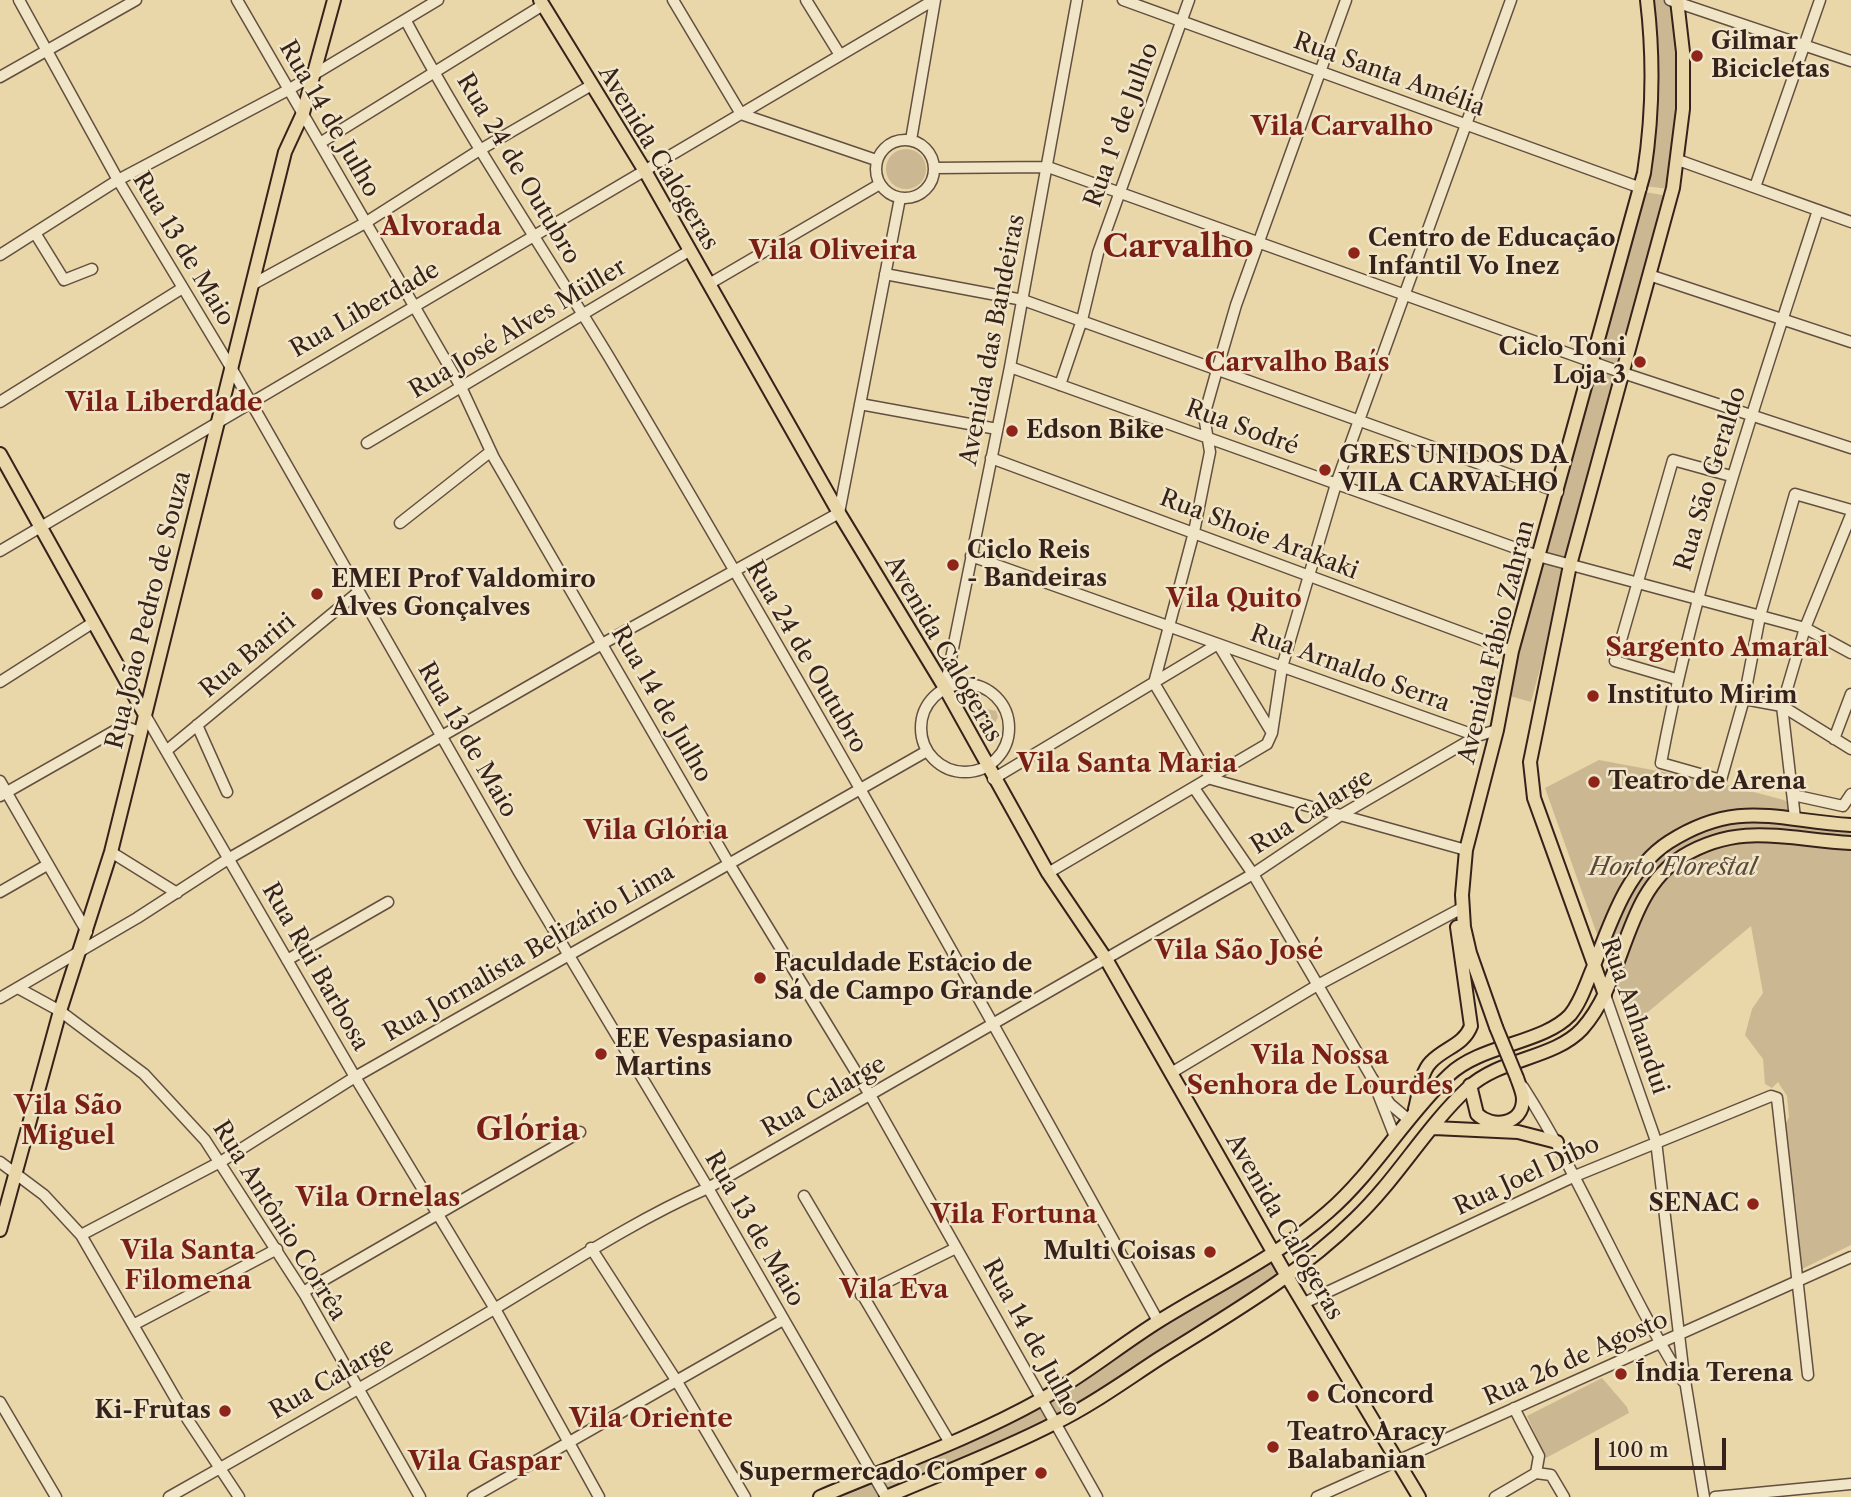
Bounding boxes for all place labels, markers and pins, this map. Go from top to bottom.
place label: Gilmar Bicicletas [1711,28,1830,84]
marker: Gilmar Bicicletas [1689,48,1705,64]
place label: Centro de Educação Infantil Vo Inez [1368,225,1616,281]
marker: Centro de Educação Infantil Vo Inez [1346,245,1362,261]
place label: Ciclo Toni Loja 3 [1499,334,1626,390]
marker: Ciclo Toni Loja 3 [1632,354,1648,370]
place label: Edson Bike [1026,417,1164,445]
marker: Edson Bike [1004,423,1020,439]
place label: GRES UNIDOS DA VILA CARVALHO [1339,442,1568,498]
marker: GRES UNIDOS DA VILA CARVALHO [1317,462,1333,478]
place label: Ciclo Reis - Bandeiras [967,537,1107,593]
marker: Ciclo Reis - Bandeiras [945,557,961,573]
place label: EMEI Prof Valdomiro Alves Gonçalves [331,566,596,622]
marker: EMEI Prof Valdomiro Alves Gonçalves [309,586,325,602]
place label: Instituto Mirim [1607,682,1797,710]
marker: Instituto Mirim [1585,688,1601,704]
place label: Teatro de Arena [1608,768,1806,796]
marker: Teatro de Arena [1586,774,1602,790]
place label: Faculdade Estácio de Sá de Campo Grande [774,950,1032,1006]
marker: Faculdade Estácio de Sá de Campo Grande [752,970,768,986]
place label: EE Vespasiano Martins [615,1026,793,1082]
marker: EE Vespasiano Martins [593,1046,609,1062]
place label: SENAC [1648,1190,1739,1218]
marker: SENAC [1745,1196,1761,1212]
place label: Multi Coisas [1043,1238,1196,1266]
marker: Multi Coisas [1202,1244,1218,1260]
place label: Índia Terena [1635,1360,1793,1388]
marker: Índia Terena [1613,1366,1629,1382]
place label: Concord [1327,1382,1434,1410]
marker: Concord [1305,1388,1321,1404]
place label: Ki-Frutas [95,1397,211,1425]
marker: Ki-Frutas [217,1403,233,1419]
place label: Teatro Aracy Balabanian [1287,1419,1446,1475]
marker: Teatro Aracy Balabanian [1265,1439,1281,1455]
place label: Supermercado Comper [739,1459,1027,1487]
marker: Supermercado Comper [1033,1465,1049,1481]

